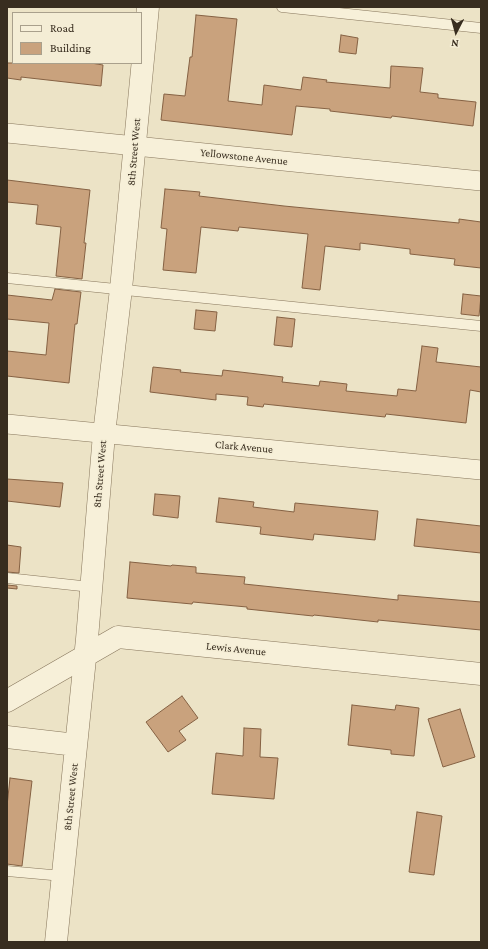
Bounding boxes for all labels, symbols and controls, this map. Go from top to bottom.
legend [12,12,142,64]
north arrow [436,12,476,52]
text: Road [50,21,74,35]
text: N [450,38,459,50]
text: Building [50,41,91,55]
street label: 8th Street West [124,118,144,186]
street label: Yellowstone Avenue [200,146,288,168]
street label: Clark Avenue [215,438,273,456]
street label: 8th Street West [90,440,110,508]
street label: Lewis Avenue [205,639,267,659]
street label: 8th Street West [61,763,81,831]

